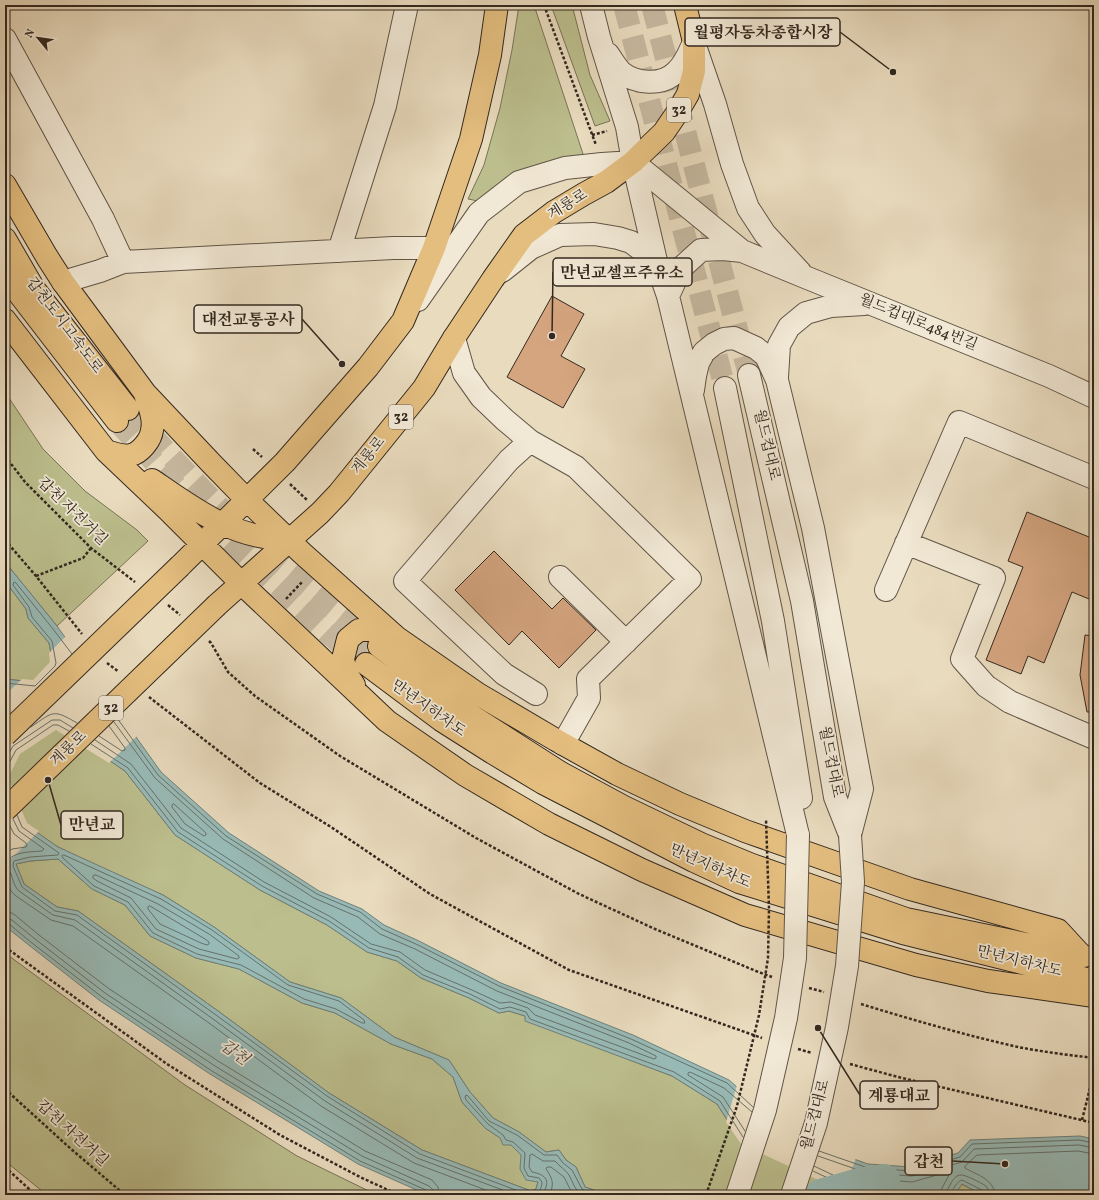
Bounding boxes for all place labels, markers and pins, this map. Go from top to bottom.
callout: 월평자동차종합시장 [685,18,840,46]
callout: 만년교셀프주유소 [553,258,692,286]
callout: 대전교통공사 [194,305,302,333]
callout: 만년교 [61,811,123,839]
callout: 계룡대교 [860,1081,938,1109]
callout: 갑천 [905,1147,952,1175]

